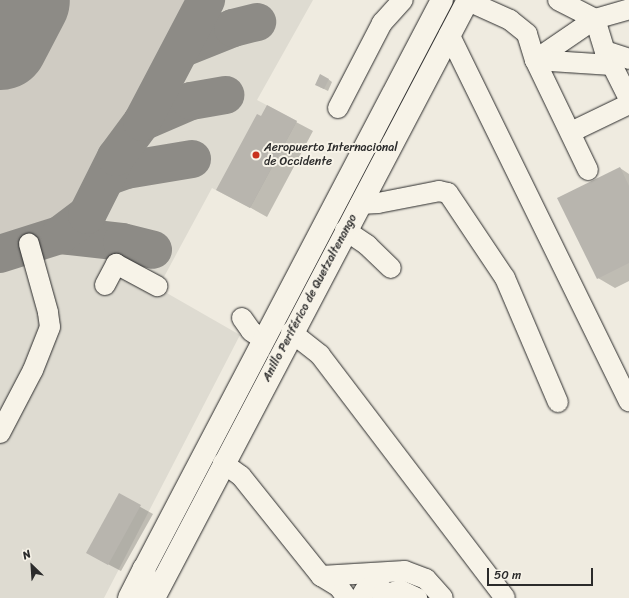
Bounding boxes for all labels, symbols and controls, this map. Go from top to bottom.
place label: Aeropuerto Internacional de Occidente [264,141,399,169]
marker: Aeropuerto Internacional de Occidente [251,150,261,160]
street label: Anillo Periférico de Quetzaltenango [259,211,361,385]
text: N [19,544,34,565]
north arrow [12,546,52,586]
scale bar [489,560,595,586]
text: 50 m [494,564,521,586]

